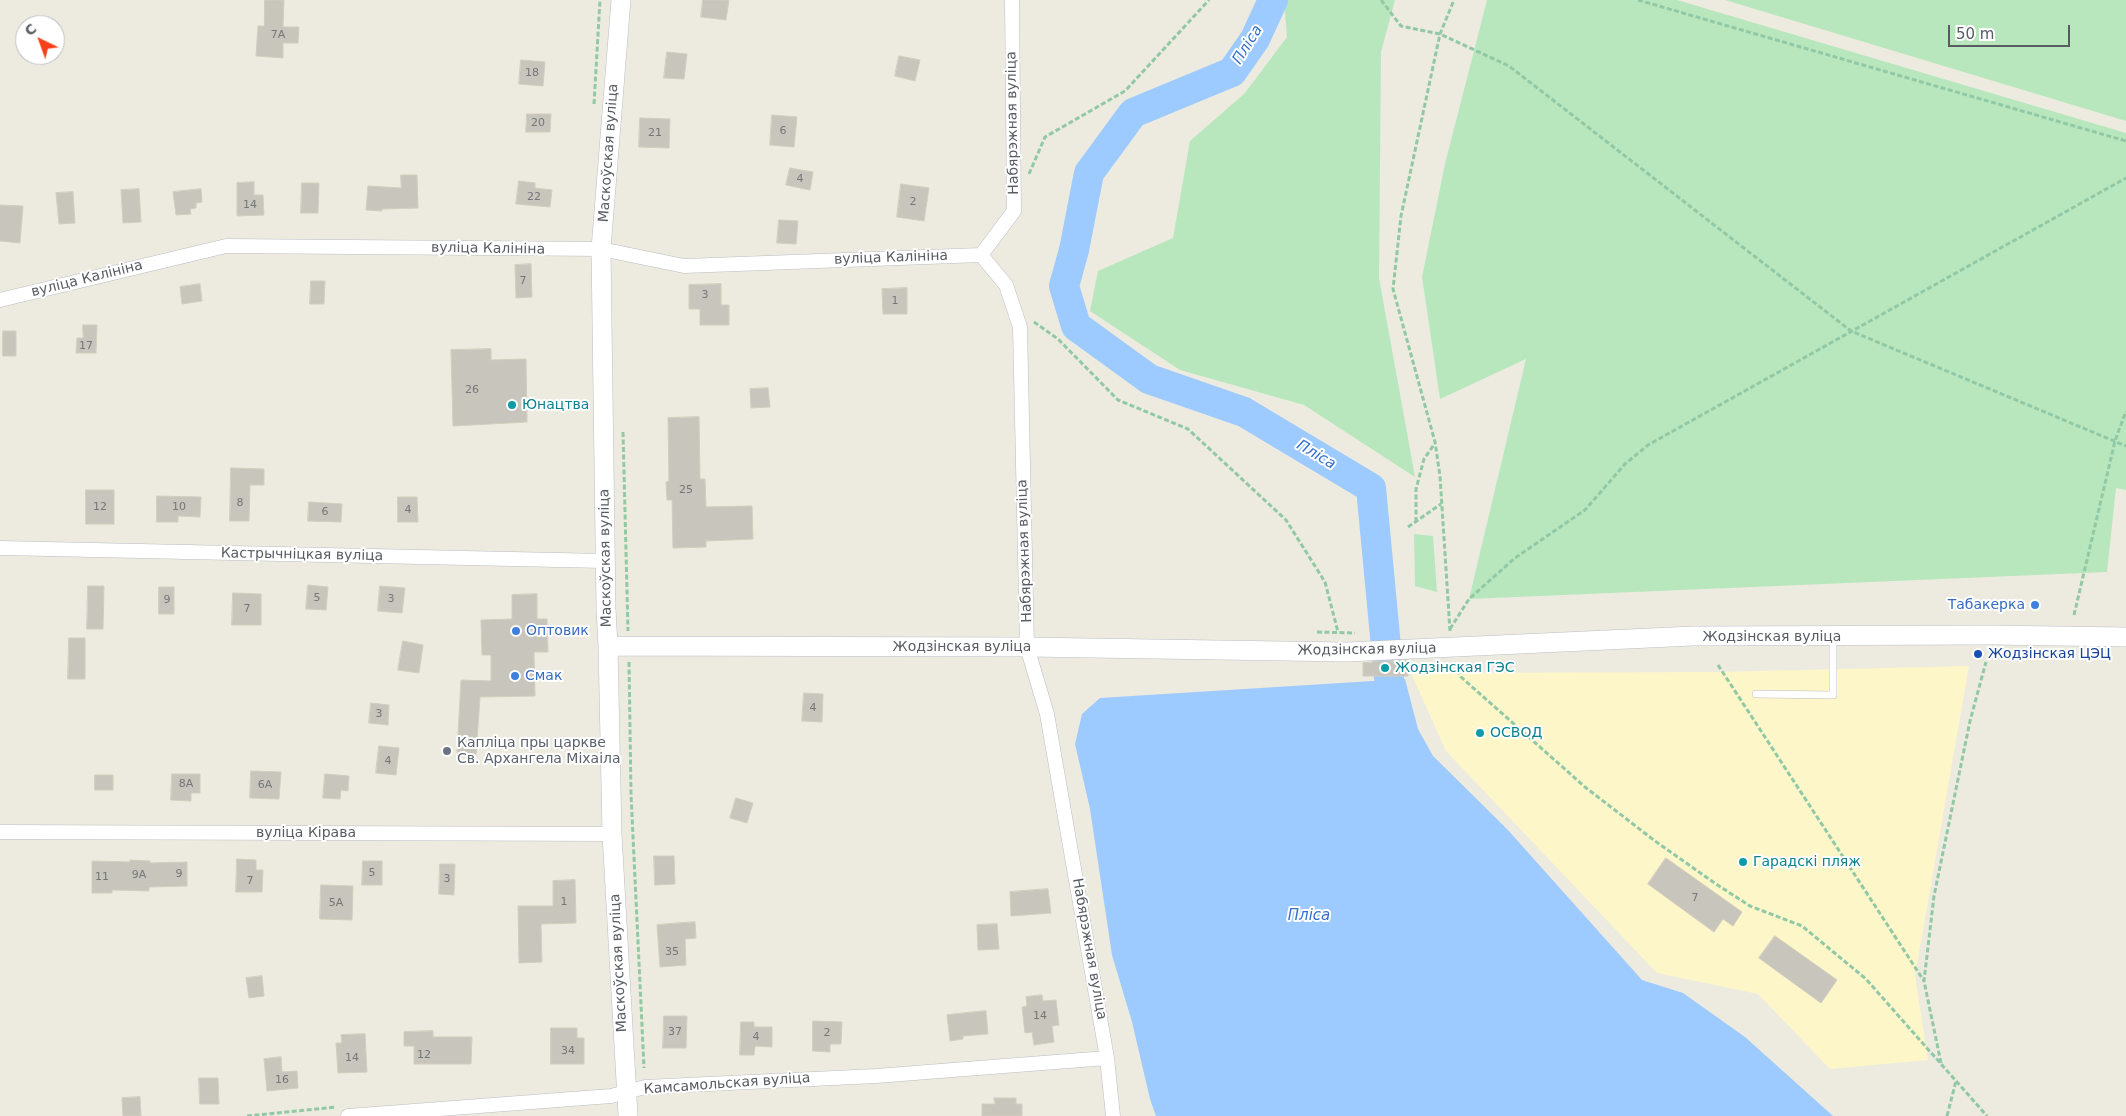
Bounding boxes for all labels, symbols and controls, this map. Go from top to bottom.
north arrow [15,15,65,65]
scale bar [1951,15,2074,47]
text: С [21,20,40,39]
water label: Пліса [1229,22,1267,68]
text: 50 m [1956,25,1994,43]
house number: 7А [271,28,285,42]
street label: Набярэжная вуліца [1003,51,1023,195]
house number: 18 [525,66,539,80]
street label: Маскоўская вуліца [596,83,622,223]
house number: 20 [531,116,545,130]
house number: 6 [780,124,786,138]
house number: 21 [648,126,662,140]
house number: 4 [797,172,803,186]
house number: 22 [527,190,541,204]
house number: 2 [910,195,916,209]
house number: 14 [243,198,257,212]
street label: вуліца Калініна [431,240,545,258]
street label: вуліца Калініна [834,248,948,268]
street label: вуліца Калініна [30,257,144,301]
house number: 7 [520,274,526,288]
house number: 3 [702,288,708,302]
house number: 1 [892,294,898,308]
house number: 17 [79,339,93,353]
house number: 26 [465,383,479,397]
place label: Юнацтва [522,397,589,413]
marker: Юнацтва [506,399,518,411]
water label: Пліса [1293,436,1339,474]
street label: Набярэжная вуліца [1014,479,1036,623]
house number: 25 [679,483,693,497]
street label: Маскоўская вуліца [596,488,616,628]
house number: 8 [237,496,243,510]
house number: 12 [93,500,107,514]
house number: 10 [172,500,186,514]
house number: 4 [405,503,411,517]
house number: 6 [322,505,328,519]
street label: Кастрычніцкая вуліца [221,545,383,565]
house number: 5 [314,591,320,605]
house number: 3 [388,592,394,606]
house number: 9 [164,593,170,607]
place label: Табакерка [1948,597,2025,613]
marker: Табакерка [2029,599,2041,611]
house number: 7 [244,602,250,616]
place label: Оптовик [526,623,589,639]
marker: Оптовик [510,625,522,637]
street label: Жодзінская вуліца [1703,629,1841,645]
street label: Жодзінская вуліца [893,639,1031,655]
street label: Жодзінская вуліца [1297,640,1437,660]
place label: Жодзінская ЦЭЦ [1988,646,2111,662]
marker: Жодзінская ЦЭЦ [1972,648,1984,660]
place label: Жодзінская ГЭС [1395,660,1515,676]
marker: Жодзінская ГЭС [1379,662,1391,674]
place label: Смак [525,668,562,684]
marker: Смак [509,670,521,682]
house number: 4 [810,701,816,715]
house number: 3 [376,707,382,721]
place label: ОСВОД [1490,725,1542,741]
marker: ОСВОД [1474,727,1486,739]
place label: Капліца пры царкве Св. Архангела Міхаіла [457,735,621,768]
marker: Капліца пры царкве Св. Архангела Міхаіла [441,745,453,757]
house number: 4 [385,754,391,768]
house number: 8А [179,777,193,791]
house number: 6А [258,778,272,792]
street label: вуліца Кірава [256,825,356,841]
place label: Гарадскі пляж [1753,854,1861,870]
marker: Гарадскі пляж [1737,856,1749,868]
house number: 5 [369,866,375,880]
house number: 9 [176,867,182,881]
house number: 9А [132,868,146,882]
house number: 11 [95,870,109,884]
house number: 3 [444,872,450,886]
house number: 7 [247,874,253,888]
street label: Набярэжная вуліца [1068,877,1110,1021]
house number: 7 [1692,891,1698,905]
street label: Маскоўская вуліца [607,893,631,1033]
house number: 1 [561,895,567,909]
house number: 5А [329,896,343,910]
water label: Пліса [1288,907,1330,925]
house number: 35 [665,945,679,959]
house number: 14 [1033,1009,1047,1023]
house number: 37 [668,1025,682,1039]
house number: 2 [824,1026,830,1040]
house number: 4 [753,1030,759,1044]
house number: 34 [561,1044,575,1058]
house number: 12 [417,1048,431,1062]
house number: 14 [345,1051,359,1065]
street label: Камсамольская вуліца [643,1070,811,1098]
house number: 16 [275,1073,289,1087]

